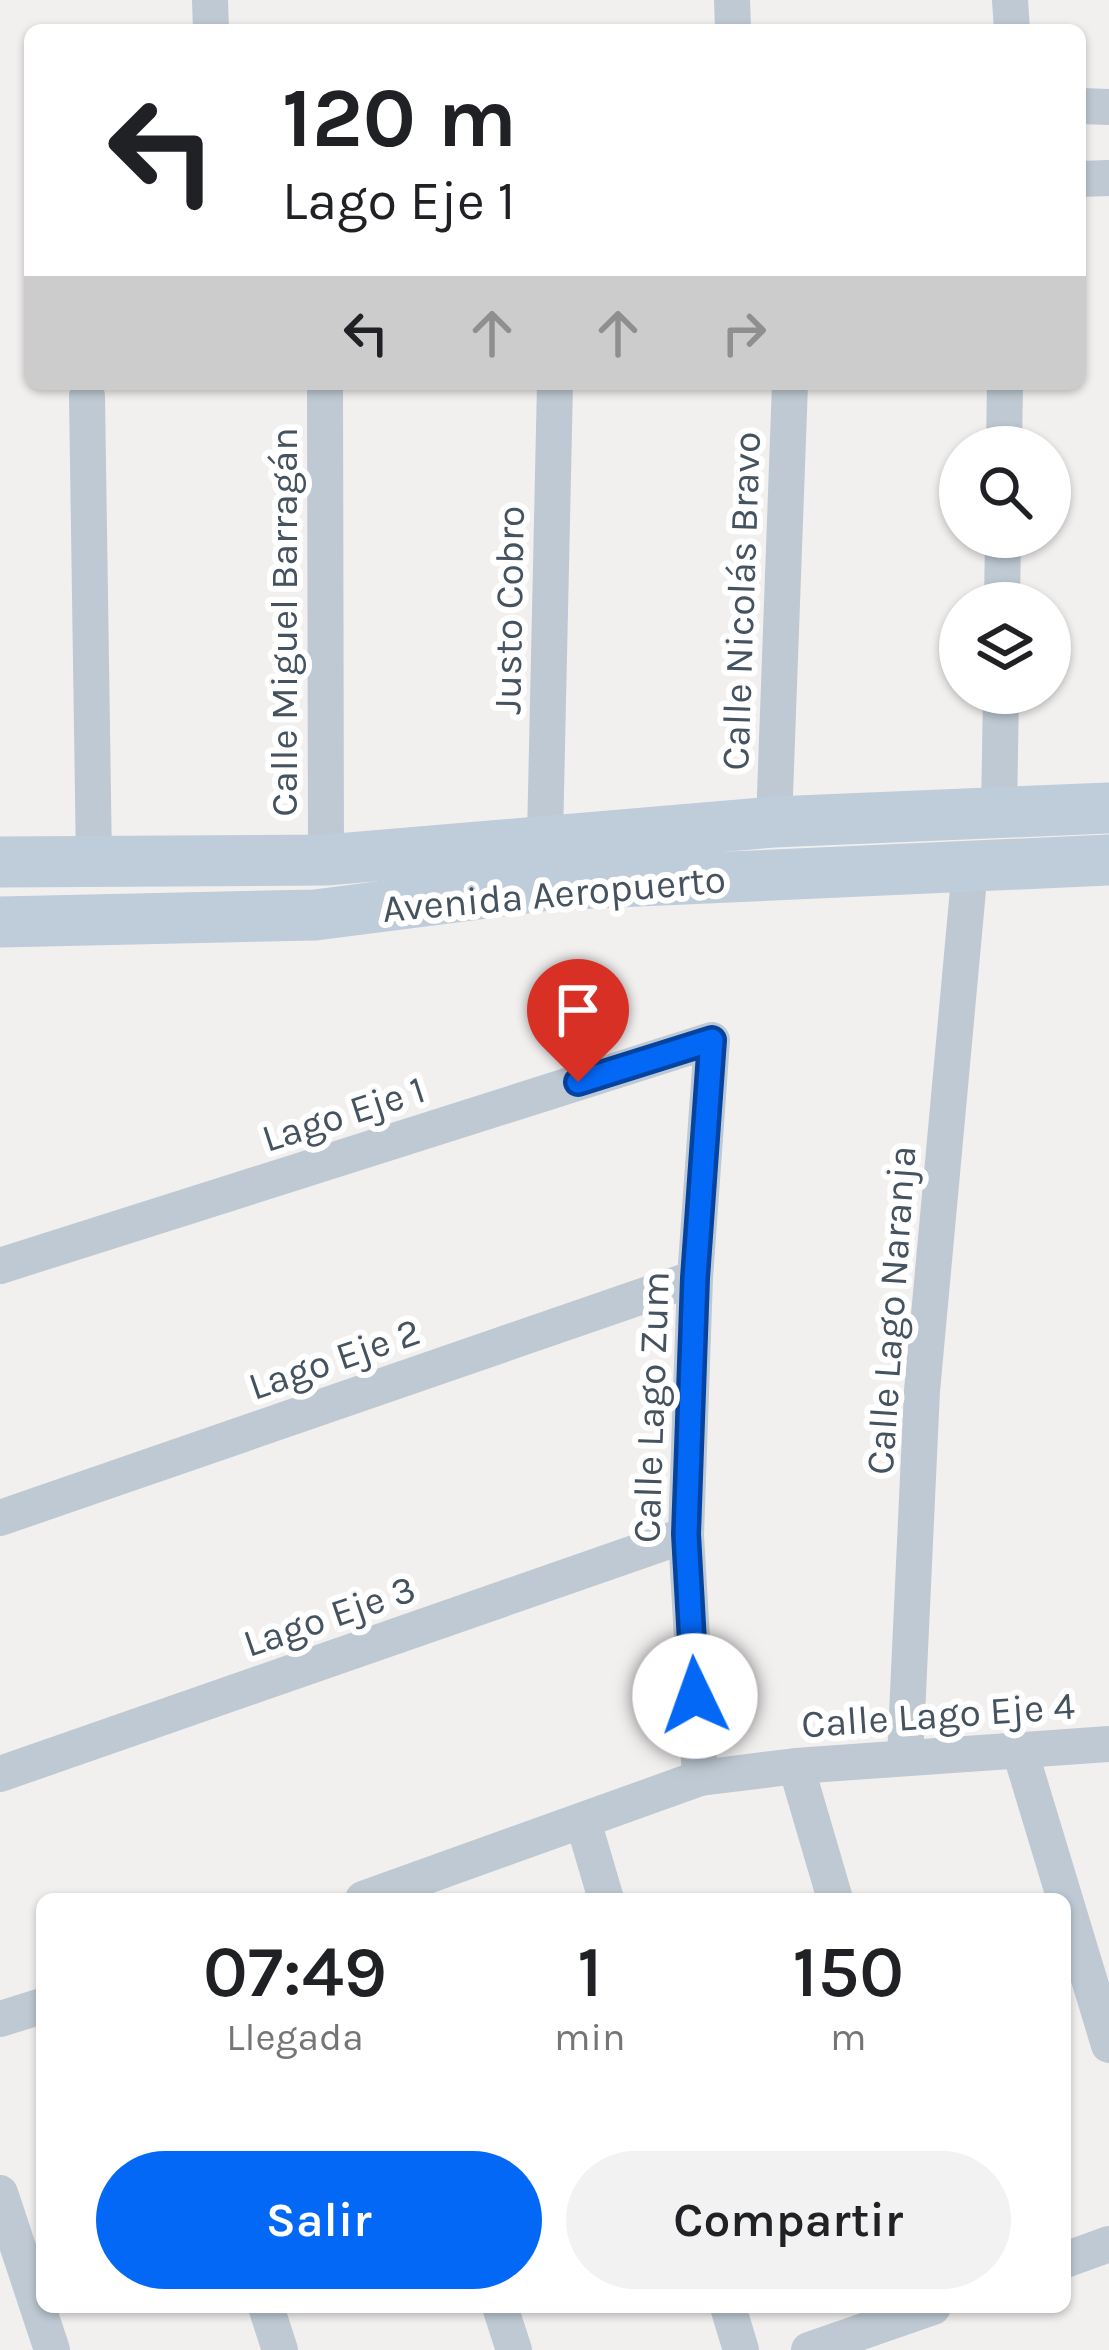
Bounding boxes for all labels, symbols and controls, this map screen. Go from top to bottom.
text: 120 m [282,69,517,167]
icon: left [84,72,240,228]
text: Lago Eje 1 [282,169,515,233]
icon: left [333,300,399,366]
icon: ahead [459,300,525,366]
icon: ahead [585,300,651,366]
icon: right [711,300,777,366]
map controls [939,426,1071,714]
button: search [939,426,1071,558]
street label: Calle Miguel Barragán [261,427,307,817]
street label: Calle Nicolás Bravo [712,431,770,771]
street label: Justo Cobro [484,505,534,715]
button: layers [939,582,1071,714]
street label: Avenida Aeropuerto [380,856,728,932]
pin [527,959,629,1082]
icon: arrive [545,977,611,1043]
street label: Lago Eje 1 [256,1066,431,1162]
street label: Calle Lago Naranja [857,1144,925,1476]
street label: Calle Lago Zum [623,1270,679,1544]
street label: Lago Eje 2 [243,1308,426,1410]
street label: Lago Eje 3 [237,1565,421,1667]
position arrow [632,1633,758,1759]
street label: Calle Lago Eje 4 [800,1682,1076,1747]
text: 07:49 [203,1930,387,2014]
text: 1 [577,1930,602,2014]
text: 150 [793,1930,904,2014]
text: Llegada [226,2014,364,2060]
text: min [554,2014,626,2060]
text: m [830,2014,867,2060]
button: Salir [96,2151,542,2289]
button: Compartir [566,2151,1011,2289]

